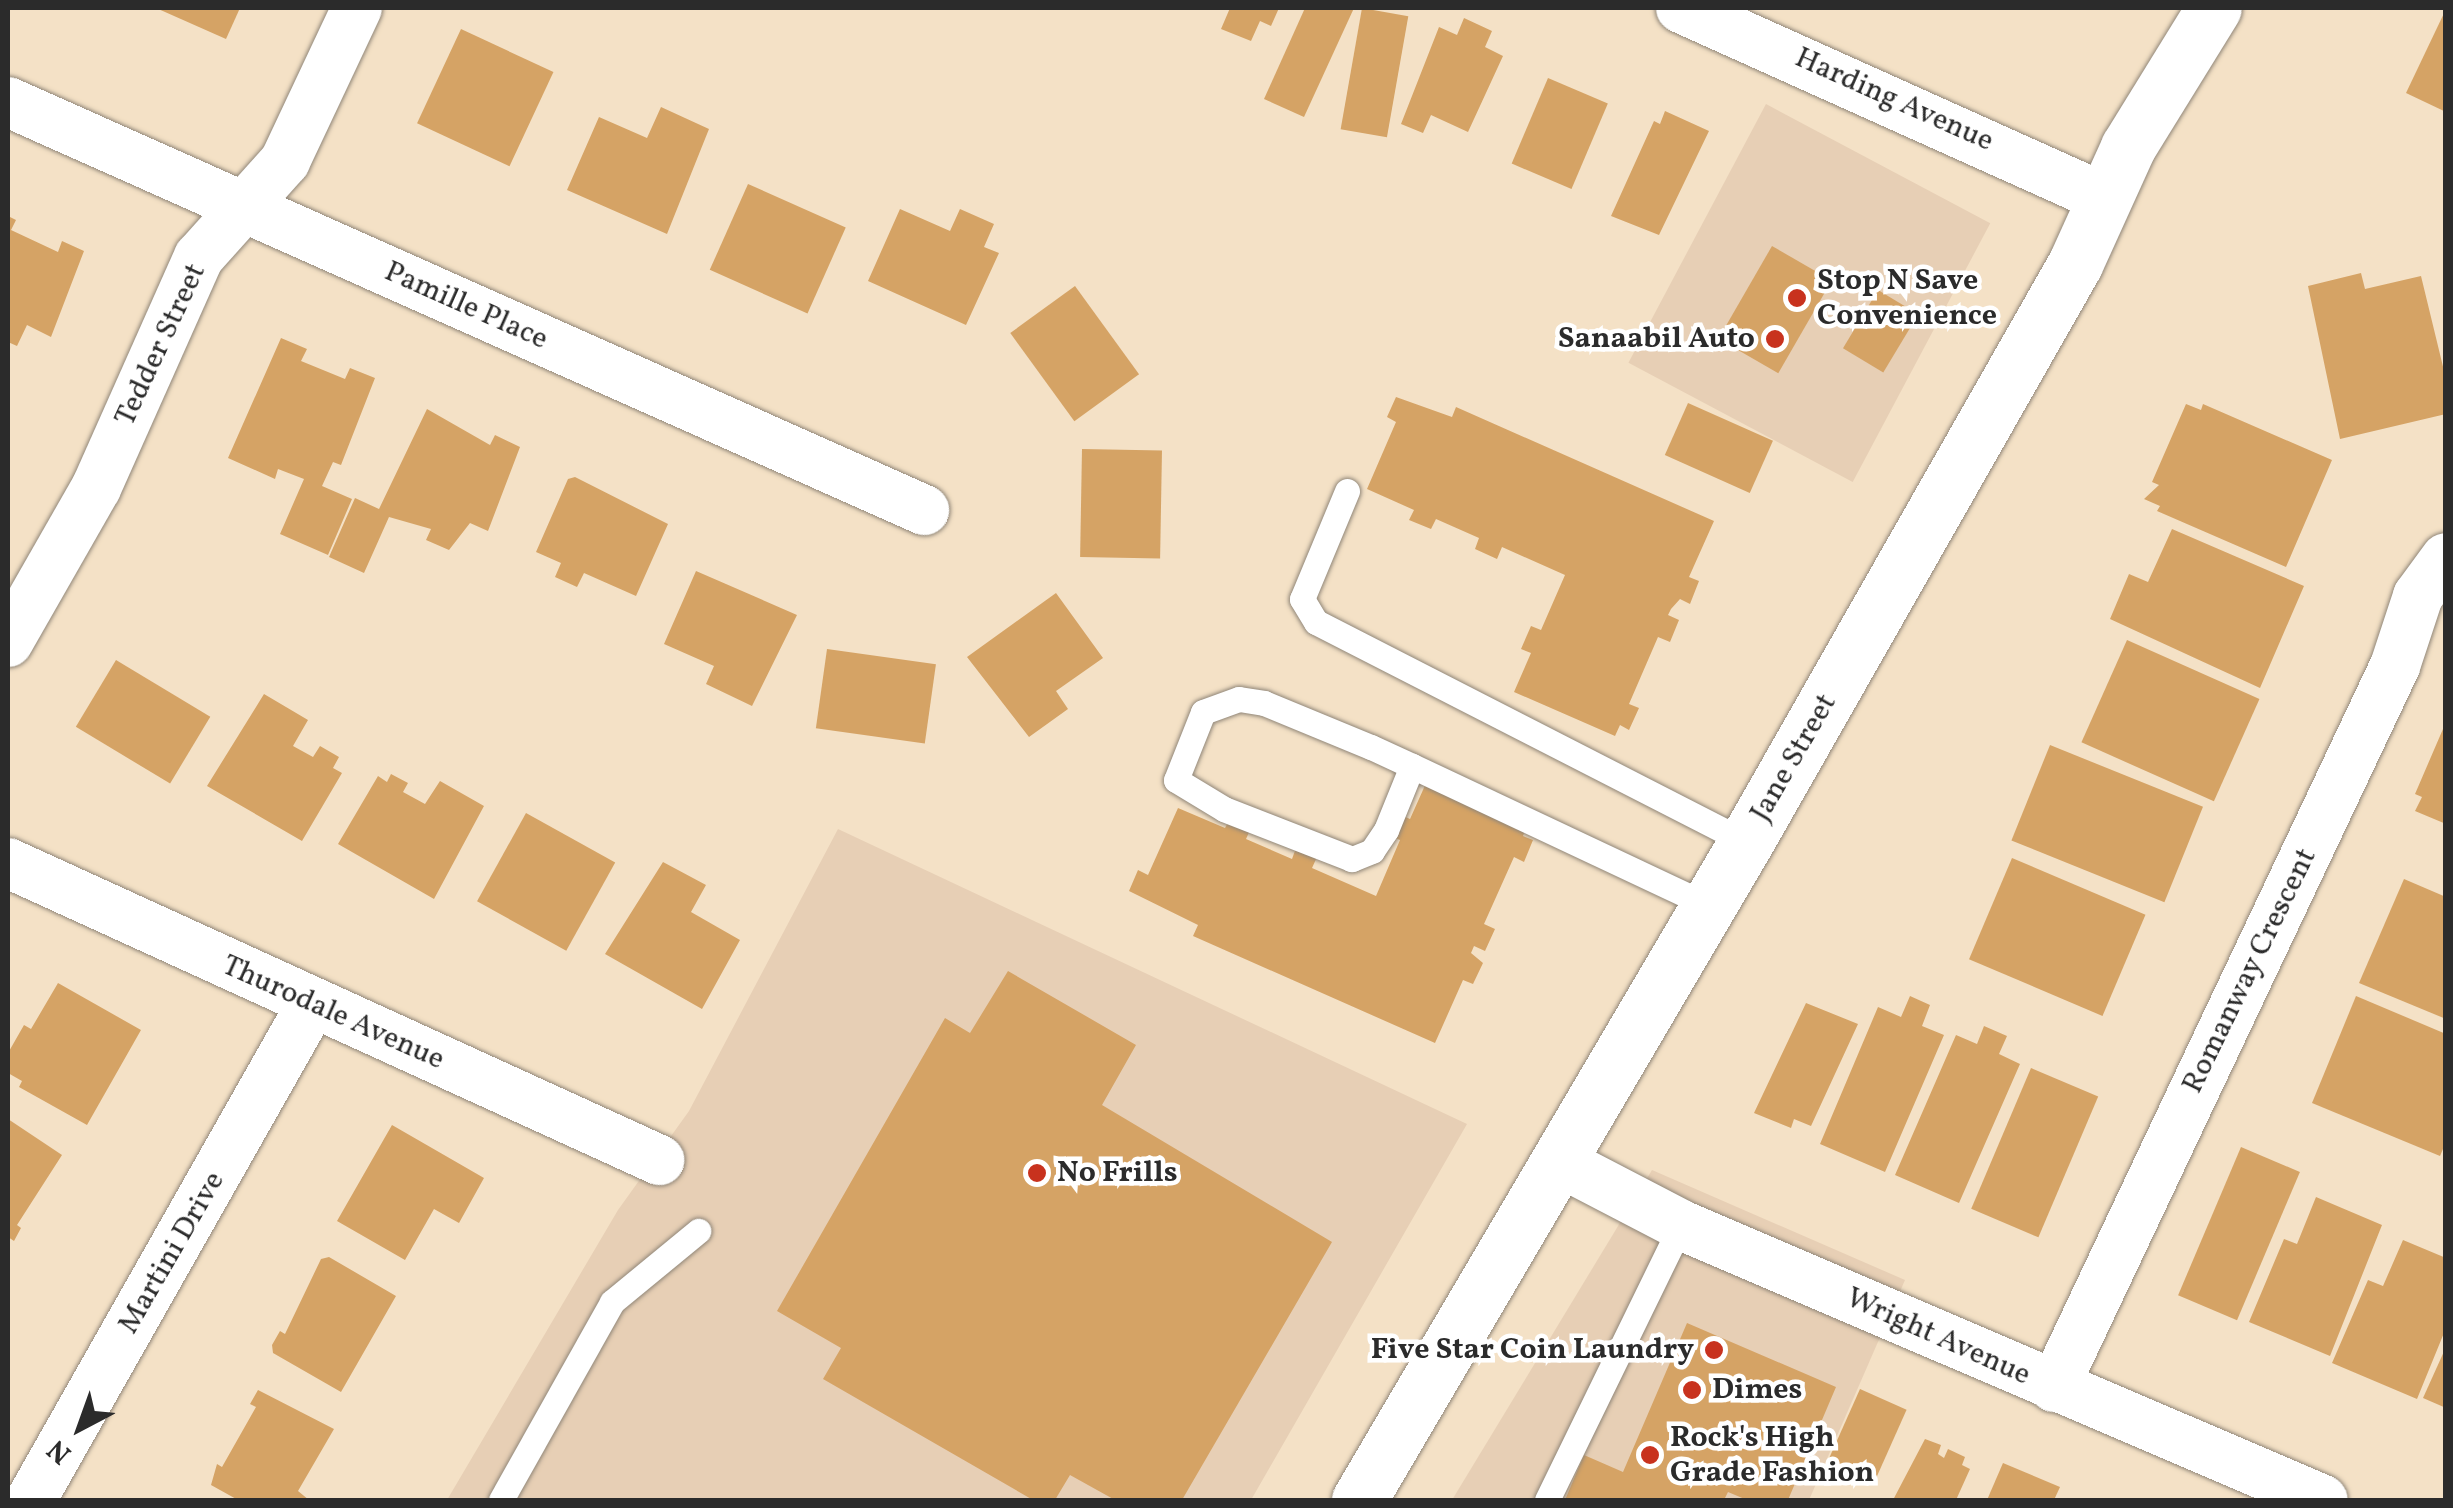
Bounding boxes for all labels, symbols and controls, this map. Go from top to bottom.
street label: Harding Avenue [1789,40,1999,160]
street label: Pamille Place [379,254,553,358]
street label: Tedder Street [108,258,214,432]
place label: Stop N Save Convenience [1817,263,1997,334]
marker: Stop N Save Convenience [1786,287,1808,309]
place label: Sanaabil Auto [1558,321,1755,357]
marker: Sanaabil Auto [1764,328,1786,350]
street label: Jane Street [1743,688,1845,828]
street label: Romanway Crescent [2175,842,2325,1100]
street label: Thurodale Avenue [216,948,450,1078]
place label: No Frills [1057,1155,1178,1191]
marker: No Frills [1026,1162,1048,1184]
street label: Martini Drive [111,1166,233,1340]
street label: Wright Avenue [1840,1280,2036,1394]
place label: Five Star Coin Laundry [1371,1332,1694,1368]
marker: Five Star Coin Laundry [1703,1339,1725,1361]
place label: Dimes [1712,1372,1802,1408]
north arrow [30,1378,130,1478]
marker: Dimes [1681,1379,1703,1401]
place label: Rock's High Grade Fashion [1670,1420,1874,1490]
text: N [40,1430,80,1472]
marker: Rock's High Grade Fashion [1639,1444,1661,1466]

